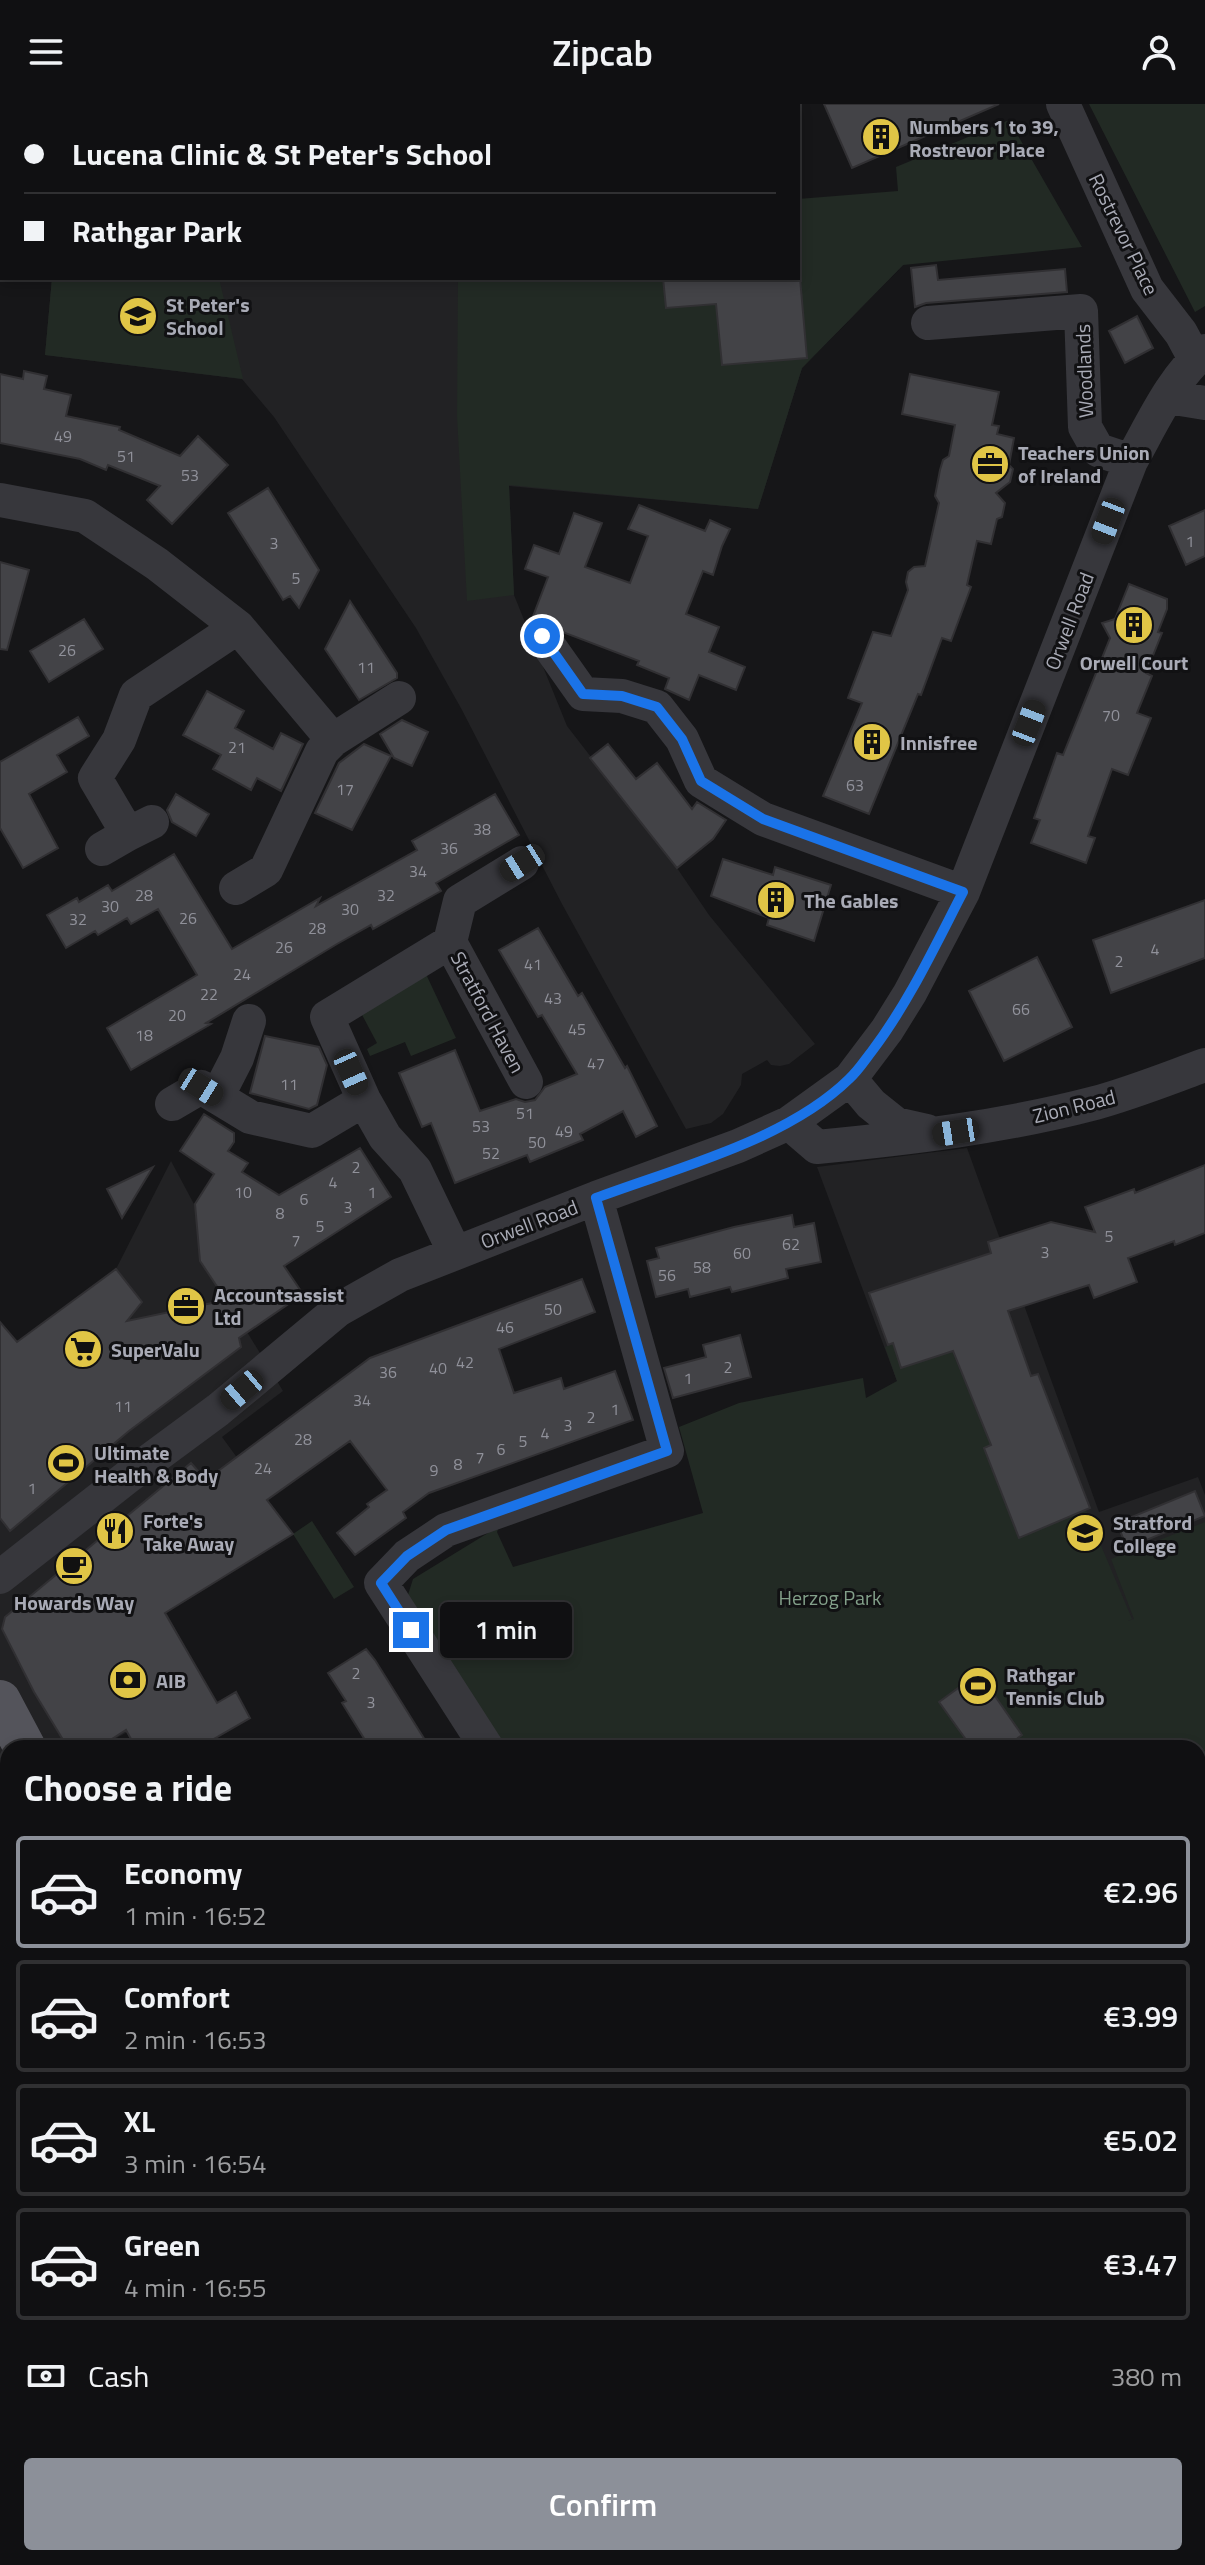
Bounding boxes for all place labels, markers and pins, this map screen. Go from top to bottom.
place label: Numbers 1 to 39, Rostrevor Place [909,111,1059,165]
building icon: Numbers 1 to 39, Rostrevor Place [860,116,902,158]
place label: St Peter's School [166,289,250,343]
school or university icon: St Peter's School [117,295,159,337]
place label: Teachers Union of Ireland [1018,437,1150,491]
office icon: Teachers Union of Ireland [969,443,1011,485]
building icon: Orwell Court [1113,604,1155,646]
place label: Orwell Court [1080,647,1188,678]
building icon: Innisfree [851,721,893,763]
place label: Innisfree [900,727,977,758]
building icon: The Gables [755,879,797,921]
place label: The Gables [804,885,899,916]
place label: Accountsassist Ltd [214,1279,344,1333]
office icon: Accountsassist Ltd [165,1285,207,1327]
supermarket icon: SuperValu [62,1328,104,1370]
place label: SuperValu [111,1334,200,1365]
place label: Ultimate Health & Body [94,1437,218,1491]
sports icon: Ultimate Health & Body [45,1442,87,1484]
place label: Forte's Take Away [143,1505,234,1559]
place label: Stratford College [1113,1507,1192,1561]
restaurant icon: Forte's Take Away [94,1510,136,1552]
school or university icon: Stratford College [1064,1512,1106,1554]
cafe icon: Howards Way [53,1545,95,1587]
place label: Howards Way [14,1587,134,1618]
bank icon: AIB [107,1659,149,1701]
place label: Rathgar Tennis Club [1006,1659,1105,1713]
place label: AIB [156,1665,186,1696]
sports icon: Rathgar Tennis Club [957,1665,999,1707]

